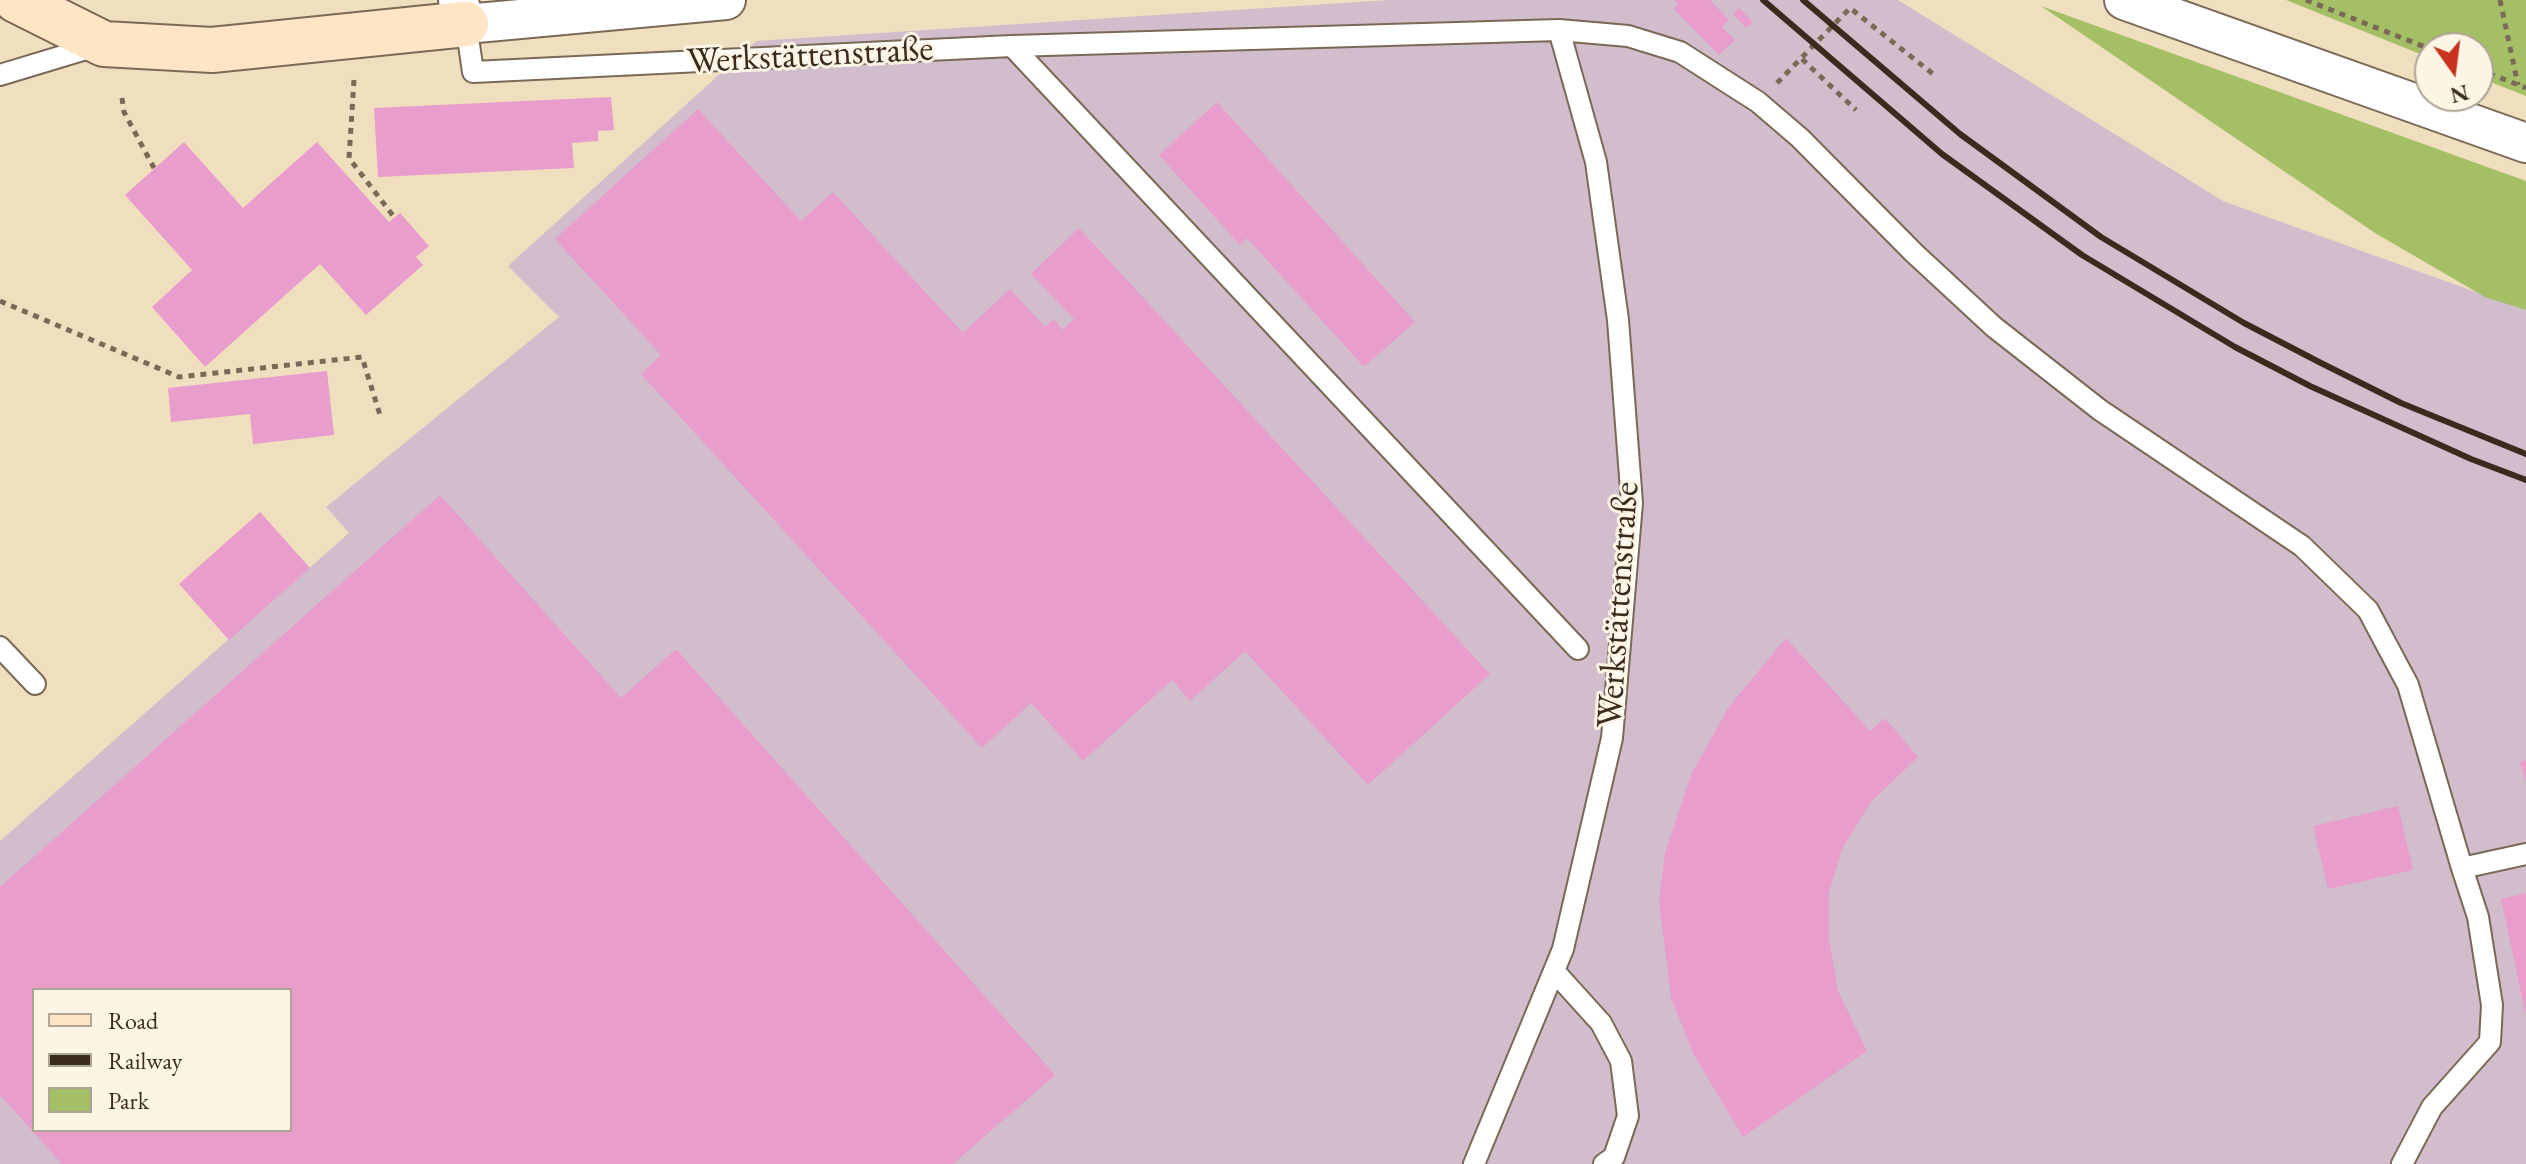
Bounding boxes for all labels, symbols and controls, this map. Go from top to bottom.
street label: Werkstättenstraße [686,28,934,84]
north arrow [2414,32,2494,112]
text: N [2447,78,2472,110]
street label: Werkstättenstraße [1589,480,1649,730]
legend [32,988,292,1132]
text: Road [108,1005,158,1036]
text: Railway [108,1045,182,1076]
text: Park [108,1085,149,1116]

